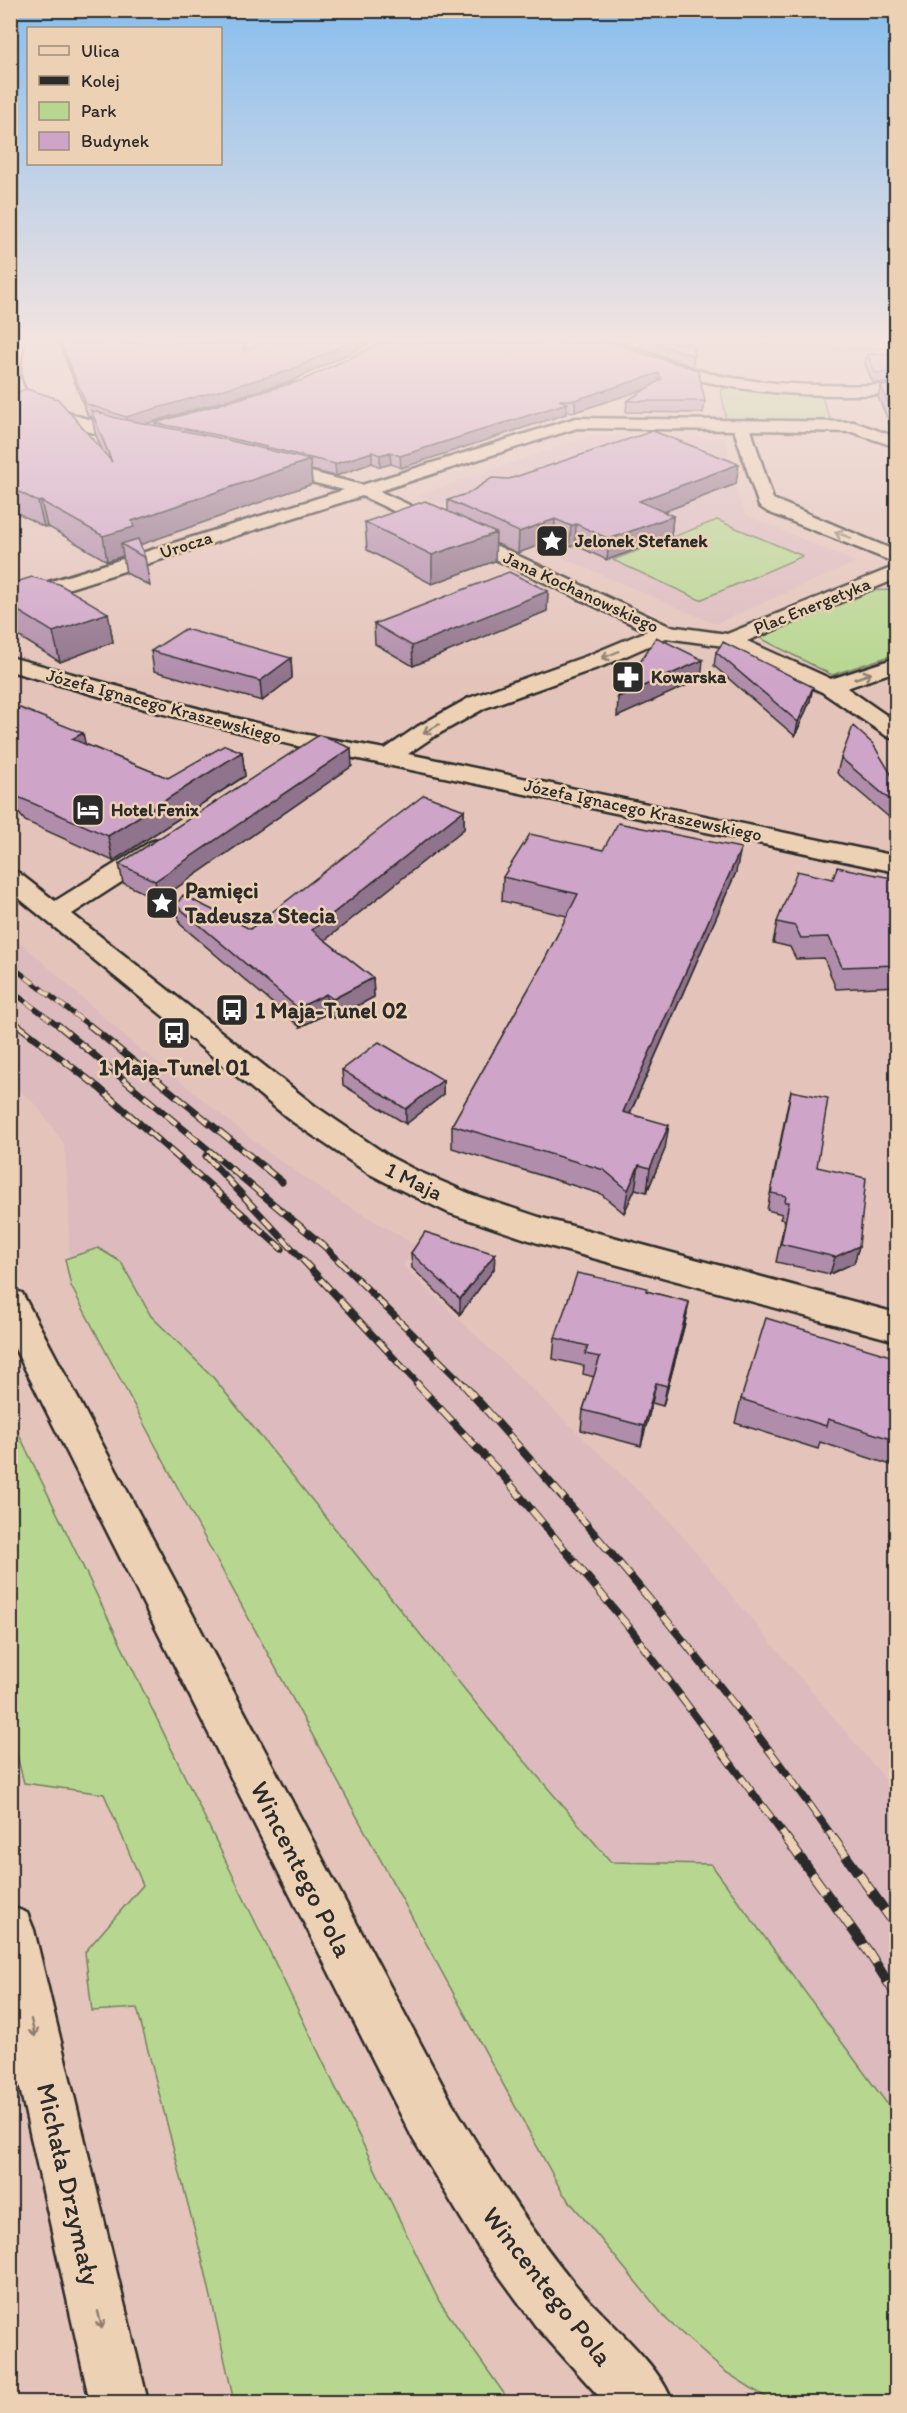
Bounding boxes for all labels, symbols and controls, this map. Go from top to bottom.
legend [27,27,222,165]
text: Ulica [81,40,120,62]
text: Kolej [81,70,120,92]
text: Park [81,100,116,122]
text: Budynek [81,130,150,152]
place icon: Jelonek Stefanek [534,523,570,559]
street label: Urocza [157,526,215,564]
one-way arrow [834,529,852,540]
place label: Jelonek Stefanek [574,530,708,552]
street label: Jana Kochanowskiego [500,546,662,638]
street label: Plac Energetyka [750,572,874,640]
one-way arrow [601,650,619,661]
pharmacy icon: Kowarska [610,659,646,695]
street label: Józefa Ignacego Kraszewskiego [44,664,284,748]
place label: Kowarska [651,666,727,688]
one-way arrow [853,669,872,680]
one-way arrow [422,724,439,736]
street label: Józefa Ignacego Kraszewskiego [522,774,764,846]
hotel icon: Hotel Fenix [70,792,106,828]
place label: Hotel Fenix [111,799,200,821]
place label: Pamięci Tadeusza Stecia [184,877,337,929]
place icon: Pamięci Tadeusza Stecia [144,885,180,921]
bus stop icon: 1 Maja-Tunel 02 [214,992,250,1028]
place label: 1 Maja-Tunel 02 [255,997,408,1024]
bus stop icon: 1 Maja-Tunel 01 [156,1015,192,1051]
place label: 1 Maja-Tunel 01 [99,1054,250,1081]
street label: 1 Maja [381,1156,447,1206]
street label: Wincentego Pola [243,1775,361,1963]
one-way arrow [28,2018,39,2037]
street label: Michała Drzymały [30,2080,108,2289]
street label: Wincentego Pola [476,2200,620,2372]
one-way arrow [95,2310,107,2329]

